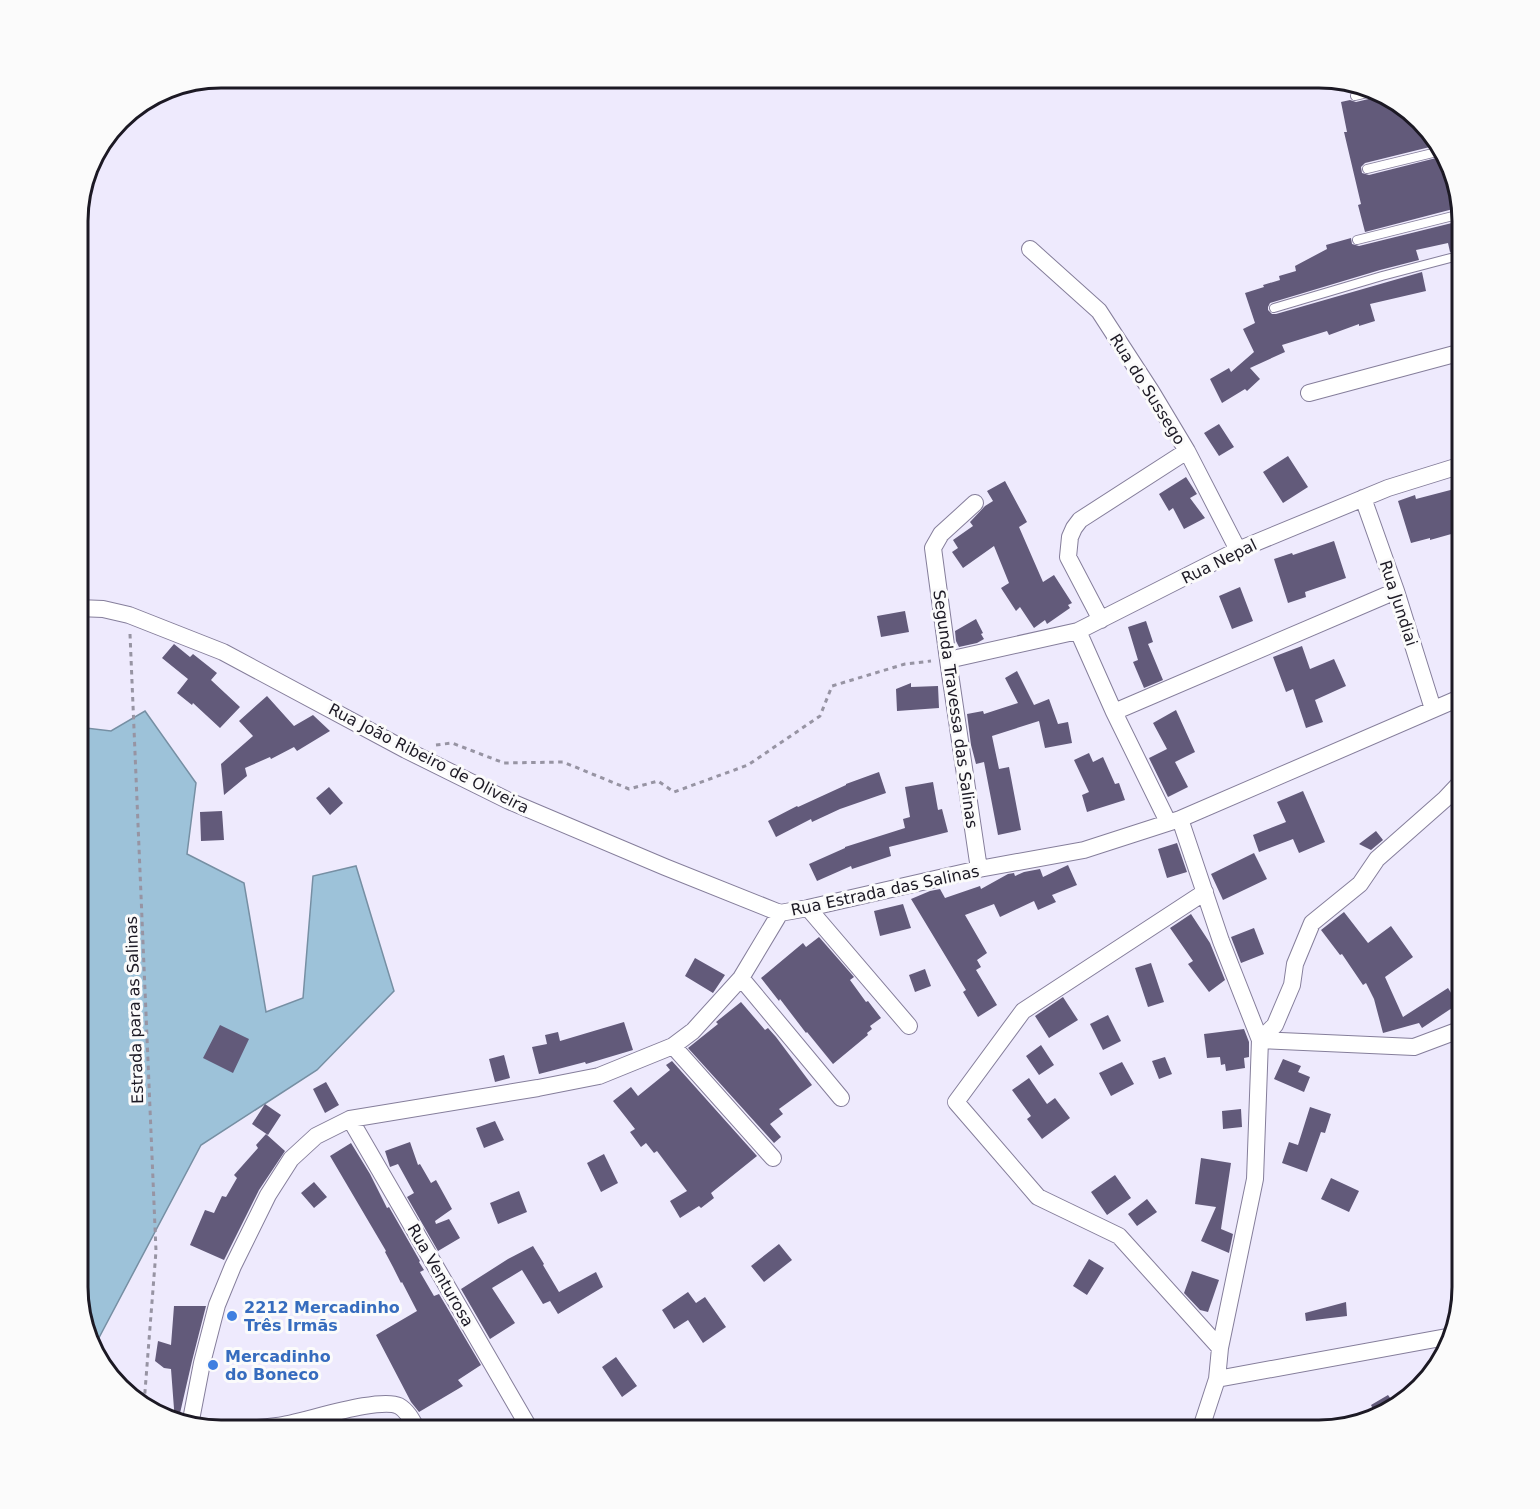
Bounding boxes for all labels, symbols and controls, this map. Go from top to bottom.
street label: Rua do Sussego [1106,330,1189,448]
street label: Rua Nepal [1178,535,1260,588]
street label: Rua Jundiai [1376,558,1421,649]
street label: Segunda Travessa das Salinas [929,589,982,830]
street label: Rua João Ribeiro de Oliveira [325,699,532,817]
street label: Rua Estrada das Salinas [789,861,981,920]
street label: Estrada para as Salinas [122,916,147,1104]
street label: Rua Venturosa [403,1220,478,1330]
place label: 2212 Mercadinho Três Irmãs [244,1298,400,1335]
marker: 2212 Mercadinho Três Irmãs [225,1309,239,1323]
place label: Mercadinho do Boneco [225,1347,331,1384]
marker: Mercadinho do Boneco [206,1358,220,1372]

